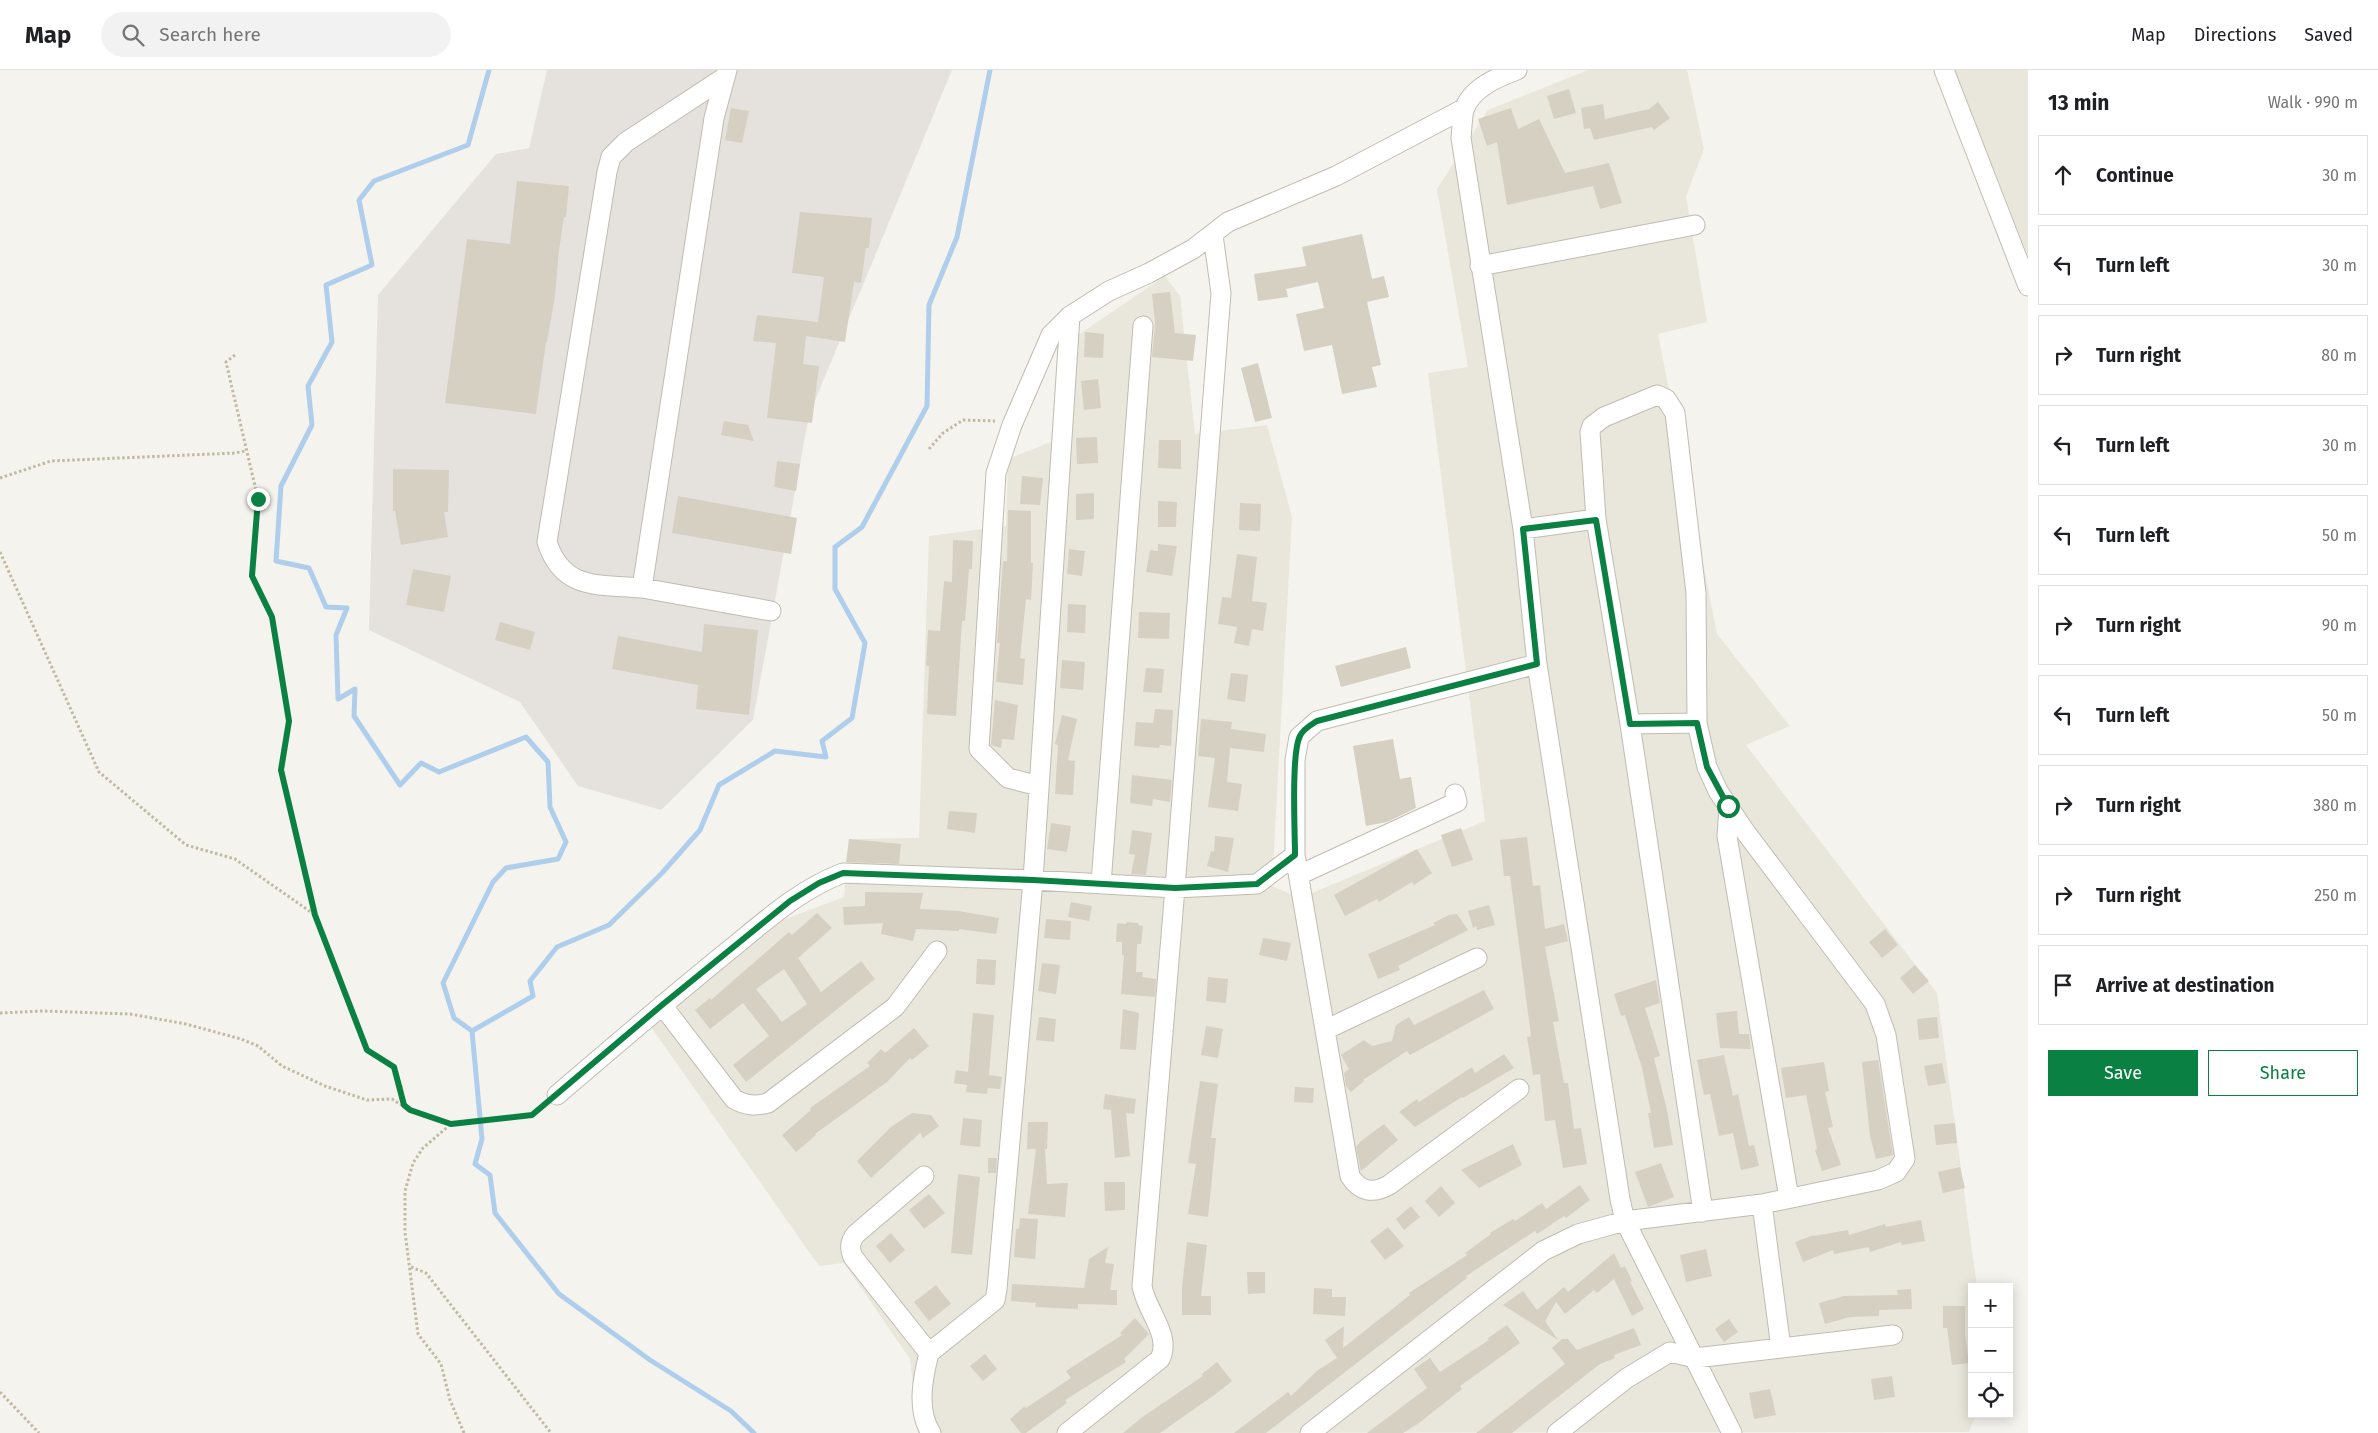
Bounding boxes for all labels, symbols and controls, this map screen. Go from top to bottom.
search box [101,12,451,57]
text: Map [25,21,71,49]
icon: search [119,21,147,49]
text: Search here [159,23,261,46]
text: Map [2131,24,2166,46]
text: Directions [2194,24,2276,46]
text: Saved [2304,24,2353,46]
text: 13 min [2048,90,2109,116]
text: Walk · 990 m [2268,93,2358,112]
icon: ahead [2049,161,2077,189]
text: Continue [2096,164,2174,187]
text: 30 m [2322,166,2357,185]
icon: left [2049,251,2077,279]
text: Turn left [2096,254,2170,277]
text: 30 m [2322,256,2357,275]
icon: right [2049,341,2077,369]
text: Turn right [2096,344,2181,367]
text: 80 m [2321,346,2357,365]
icon: left [2049,431,2077,459]
text: Turn left [2096,434,2170,457]
text: 30 m [2322,436,2357,455]
route end [247,488,270,511]
icon: left [2049,521,2077,549]
text: Turn left [2096,524,2170,547]
text: 50 m [2322,526,2357,545]
icon: right [2049,611,2077,639]
text: Turn right [2096,614,2181,637]
text: 90 m [2322,616,2357,635]
icon: left [2049,701,2077,729]
text: Turn left [2096,704,2170,727]
text: 50 m [2322,706,2357,725]
icon: right [2049,791,2077,819]
text: Turn right [2096,794,2181,817]
route start [1717,795,1740,818]
text: 380 m [2313,796,2357,815]
icon: right [2049,881,2077,909]
text: Turn right [2096,884,2181,907]
text: 250 m [2314,886,2357,905]
icon: arrive [2049,971,2077,999]
text: Arrive at destination [2096,974,2275,997]
button: Save [2048,1050,2198,1096]
button: Share [2208,1050,2358,1096]
map controls [1968,1283,2013,1418]
button: + [1968,1283,2013,1328]
button: − [1968,1328,2013,1373]
button: locate [1968,1373,2013,1418]

